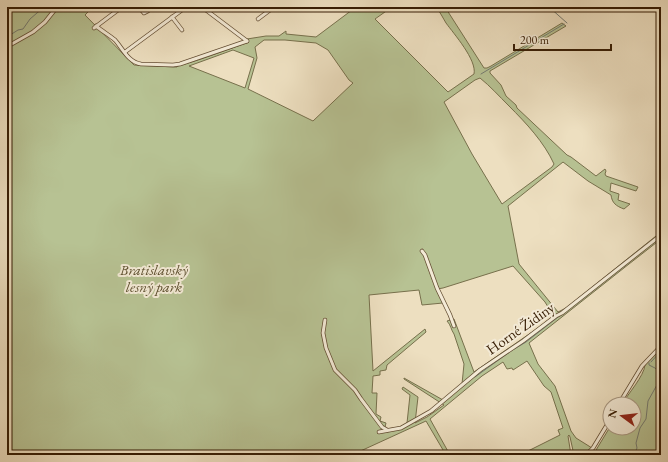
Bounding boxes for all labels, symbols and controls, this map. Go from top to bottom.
scale bar [514,26,611,52]
text: 200 m [520,32,550,48]
park label: Bratislavský lesný park [119,260,188,296]
street label: Horné Židiny [482,297,558,359]
north arrow [602,396,642,436]
text: N [604,407,620,420]

